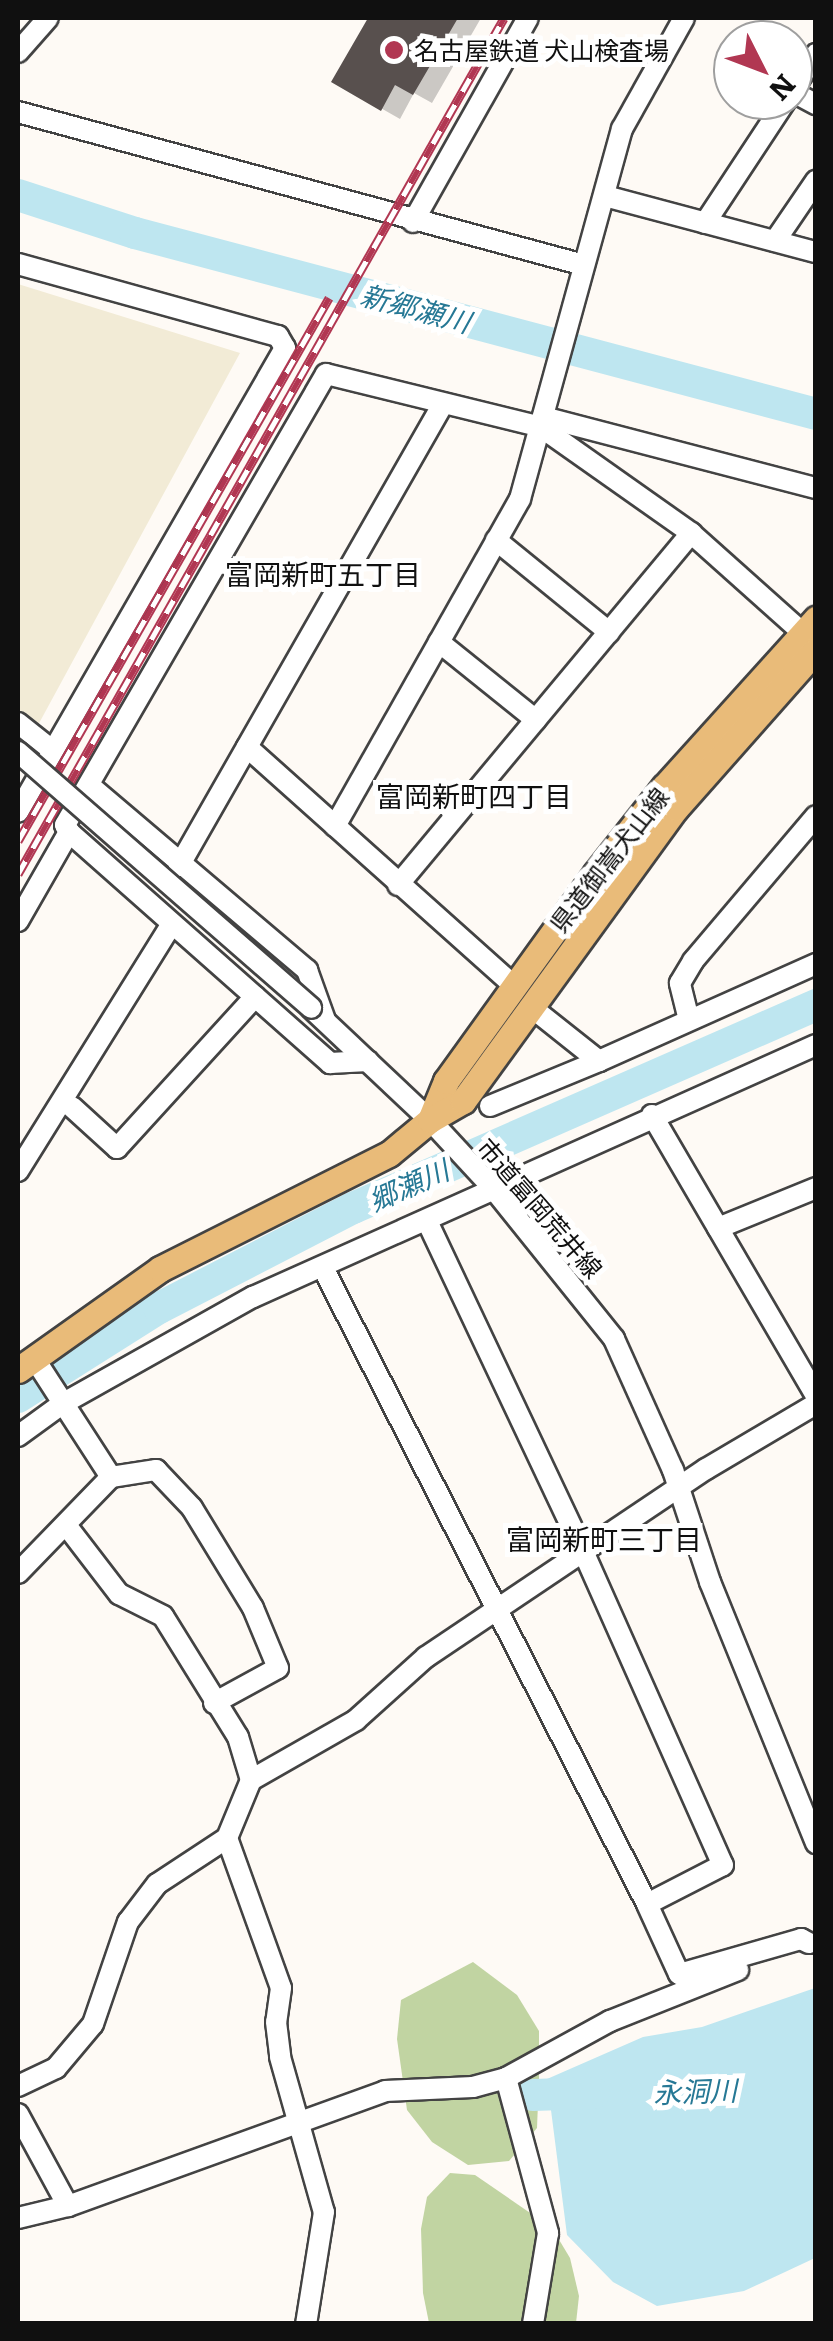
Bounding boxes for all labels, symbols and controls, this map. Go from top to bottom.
north arrow [713,20,813,120]
place label: 名古屋鉄道 犬山検査場 [414,35,669,65]
marker: 名古屋鉄道 犬山検査場 [383,39,405,61]
text: N [760,66,807,112]
water label: 新郷瀬川 [358,276,474,338]
district label: 富岡新町五丁目 [225,556,421,590]
district label: 富岡新町四丁目 [376,778,572,812]
street label: 県道御嵩犬山線 [543,782,675,938]
street label: 市道富岡荒井線 [471,1132,609,1284]
water label: 郷瀬川 [363,1152,453,1216]
district label: 富岡新町三丁目 [506,1521,702,1555]
water label: 永洞川 [652,2072,738,2108]

